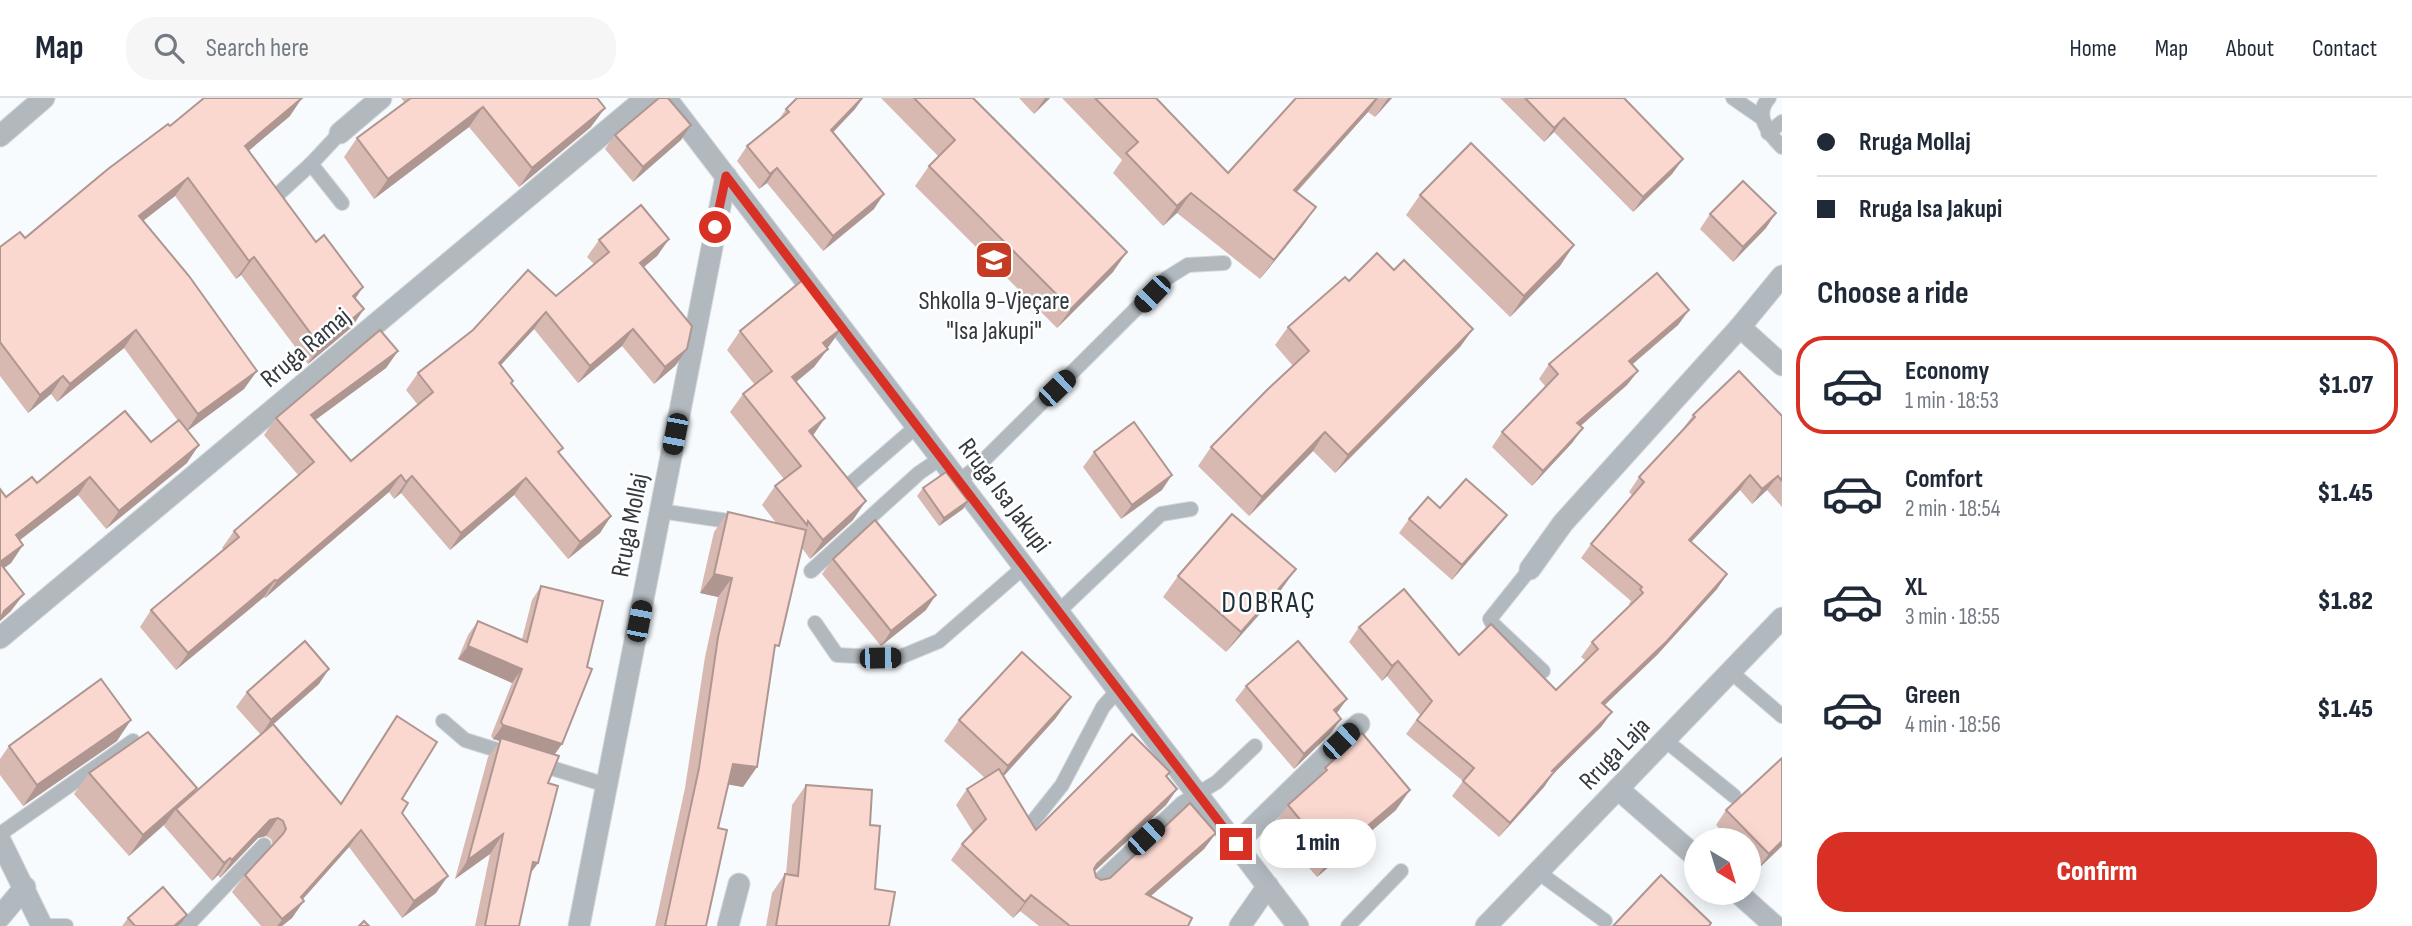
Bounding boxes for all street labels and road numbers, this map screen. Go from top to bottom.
street label: Rruga Ramaj [255,302,357,395]
street label: Rruga Isa Jakupi [951,433,1057,559]
street label: Rruga Mollaj [605,471,656,580]
street label: Rruga Laja [1573,711,1657,797]

